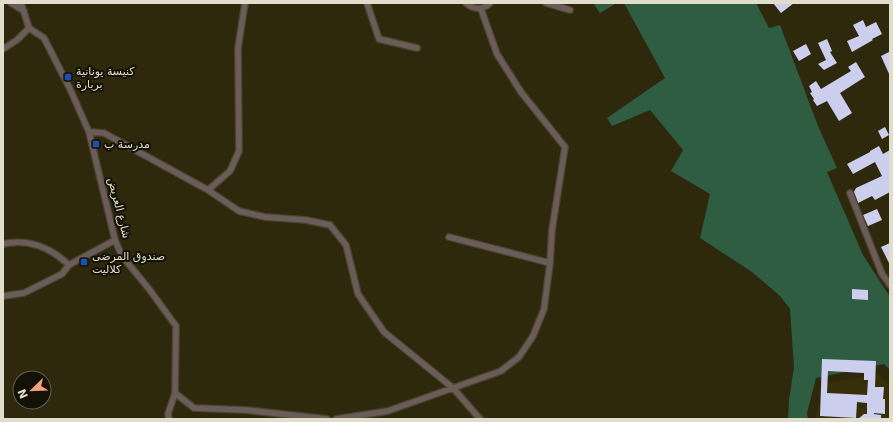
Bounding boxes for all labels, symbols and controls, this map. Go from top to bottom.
place label: كنيسة يونانية بربارة [76,65,135,91]
marker: كنيسة يونانية بربارة [63,72,73,82]
place label: مدرسة ب [104,138,150,151]
marker: مدرسة ب [91,139,101,149]
street label: شارع العريض [105,176,133,240]
place label: صندوق المرضى كلاليت [92,250,165,276]
marker: صندوق المرضى كلاليت [79,257,89,267]
north arrow [12,370,52,410]
text: N [15,387,31,400]

